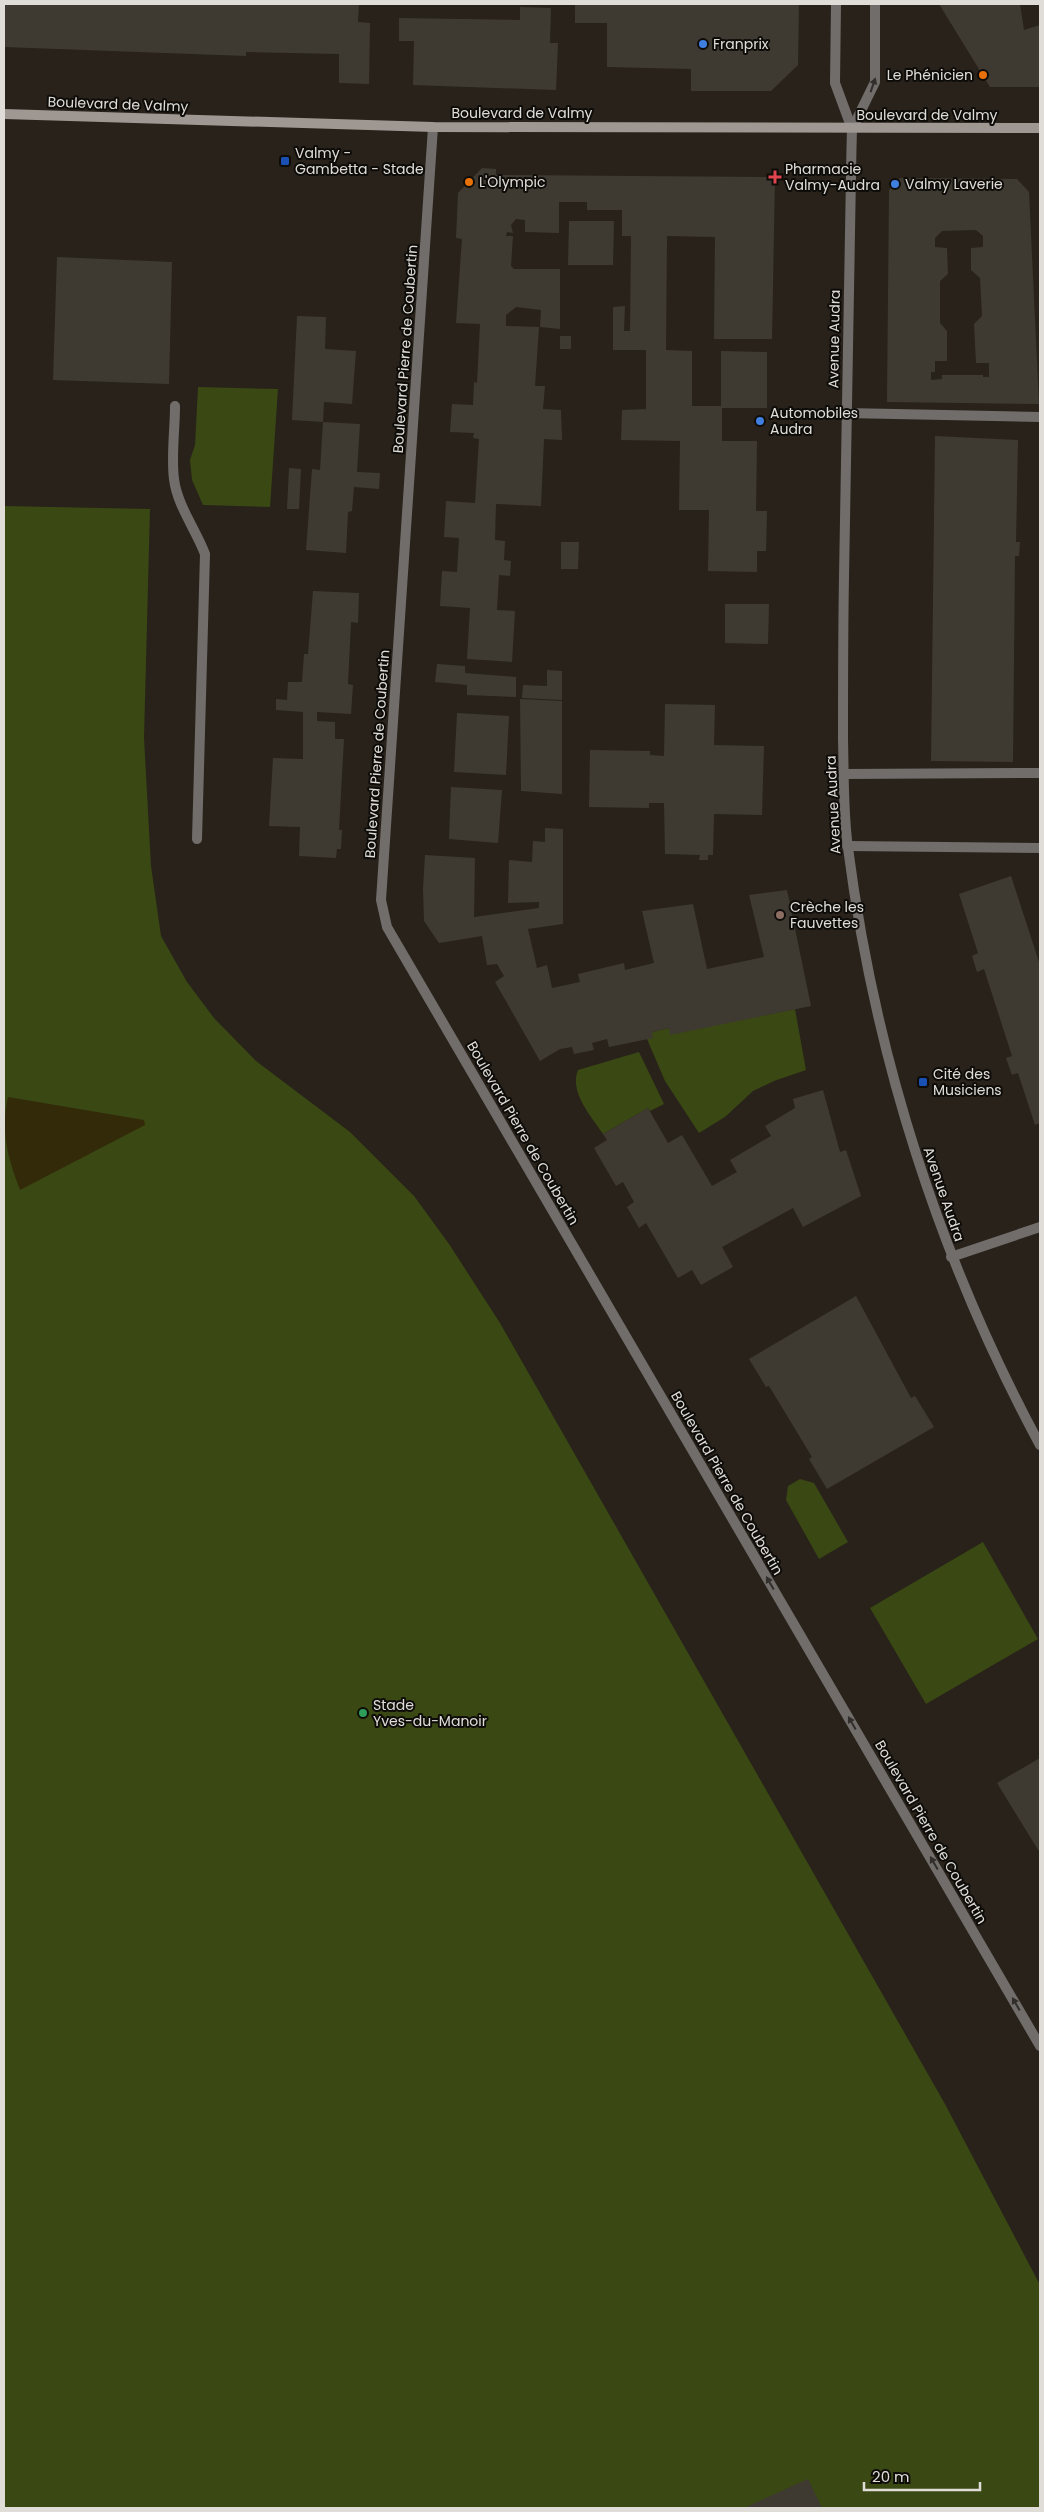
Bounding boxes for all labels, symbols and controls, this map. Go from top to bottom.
place label: Franprix [713,34,769,54]
marker: Franprix [697,38,709,50]
place label: Le Phénicien [887,65,973,85]
marker: Le Phénicien [977,69,989,81]
one-way arrow [869,77,877,92]
street label: Boulevard de Valmy [47,92,189,116]
street label: Boulevard de Valmy [452,103,593,123]
street label: Boulevard de Valmy [857,105,998,125]
place label: Valmy - Gambetta - Stade [295,143,424,179]
marker: Valmy - Gambetta - Stade [279,155,291,167]
place label: Pharmacie Valmy-Audra [785,159,880,195]
marker: Pharmacie Valmy-Audra [769,171,781,183]
place label: L'Olympic [479,172,545,192]
place label: Valmy Laverie [905,174,1003,194]
marker: L'Olympic [463,176,475,188]
marker: Valmy Laverie [889,178,901,190]
street label: Boulevard Pierre de Coubertin [388,244,422,454]
street label: Avenue Audra [823,289,845,389]
place label: Automobiles Audra [770,403,858,439]
marker: Automobiles Audra [754,415,766,427]
street label: Boulevard Pierre de Coubertin [360,649,394,859]
street label: Avenue Audra [820,755,846,855]
place label: Crèche les Fauvettes [790,897,864,933]
marker: Crèche les Fauvettes [774,909,786,921]
street label: Boulevard Pierre de Coubertin [462,1038,584,1228]
place label: Cité des Musiciens [933,1064,1002,1100]
marker: Cité des Musiciens [917,1076,929,1088]
street label: Avenue Audra [918,1144,970,1244]
street label: Boulevard Pierre de Coubertin [666,1388,788,1578]
one-way arrow [765,1576,774,1589]
place label: Stade Yves-du-Manoir [373,1695,487,1731]
marker: Stade Yves-du-Manoir [357,1707,369,1719]
one-way arrow [847,1717,856,1730]
street label: Boulevard Pierre de Coubertin [870,1737,992,1927]
one-way arrow [929,1857,938,1870]
one-way arrow [1011,1997,1020,2010]
scale bar [864,2460,980,2492]
text: 20 m [872,2466,910,2487]

